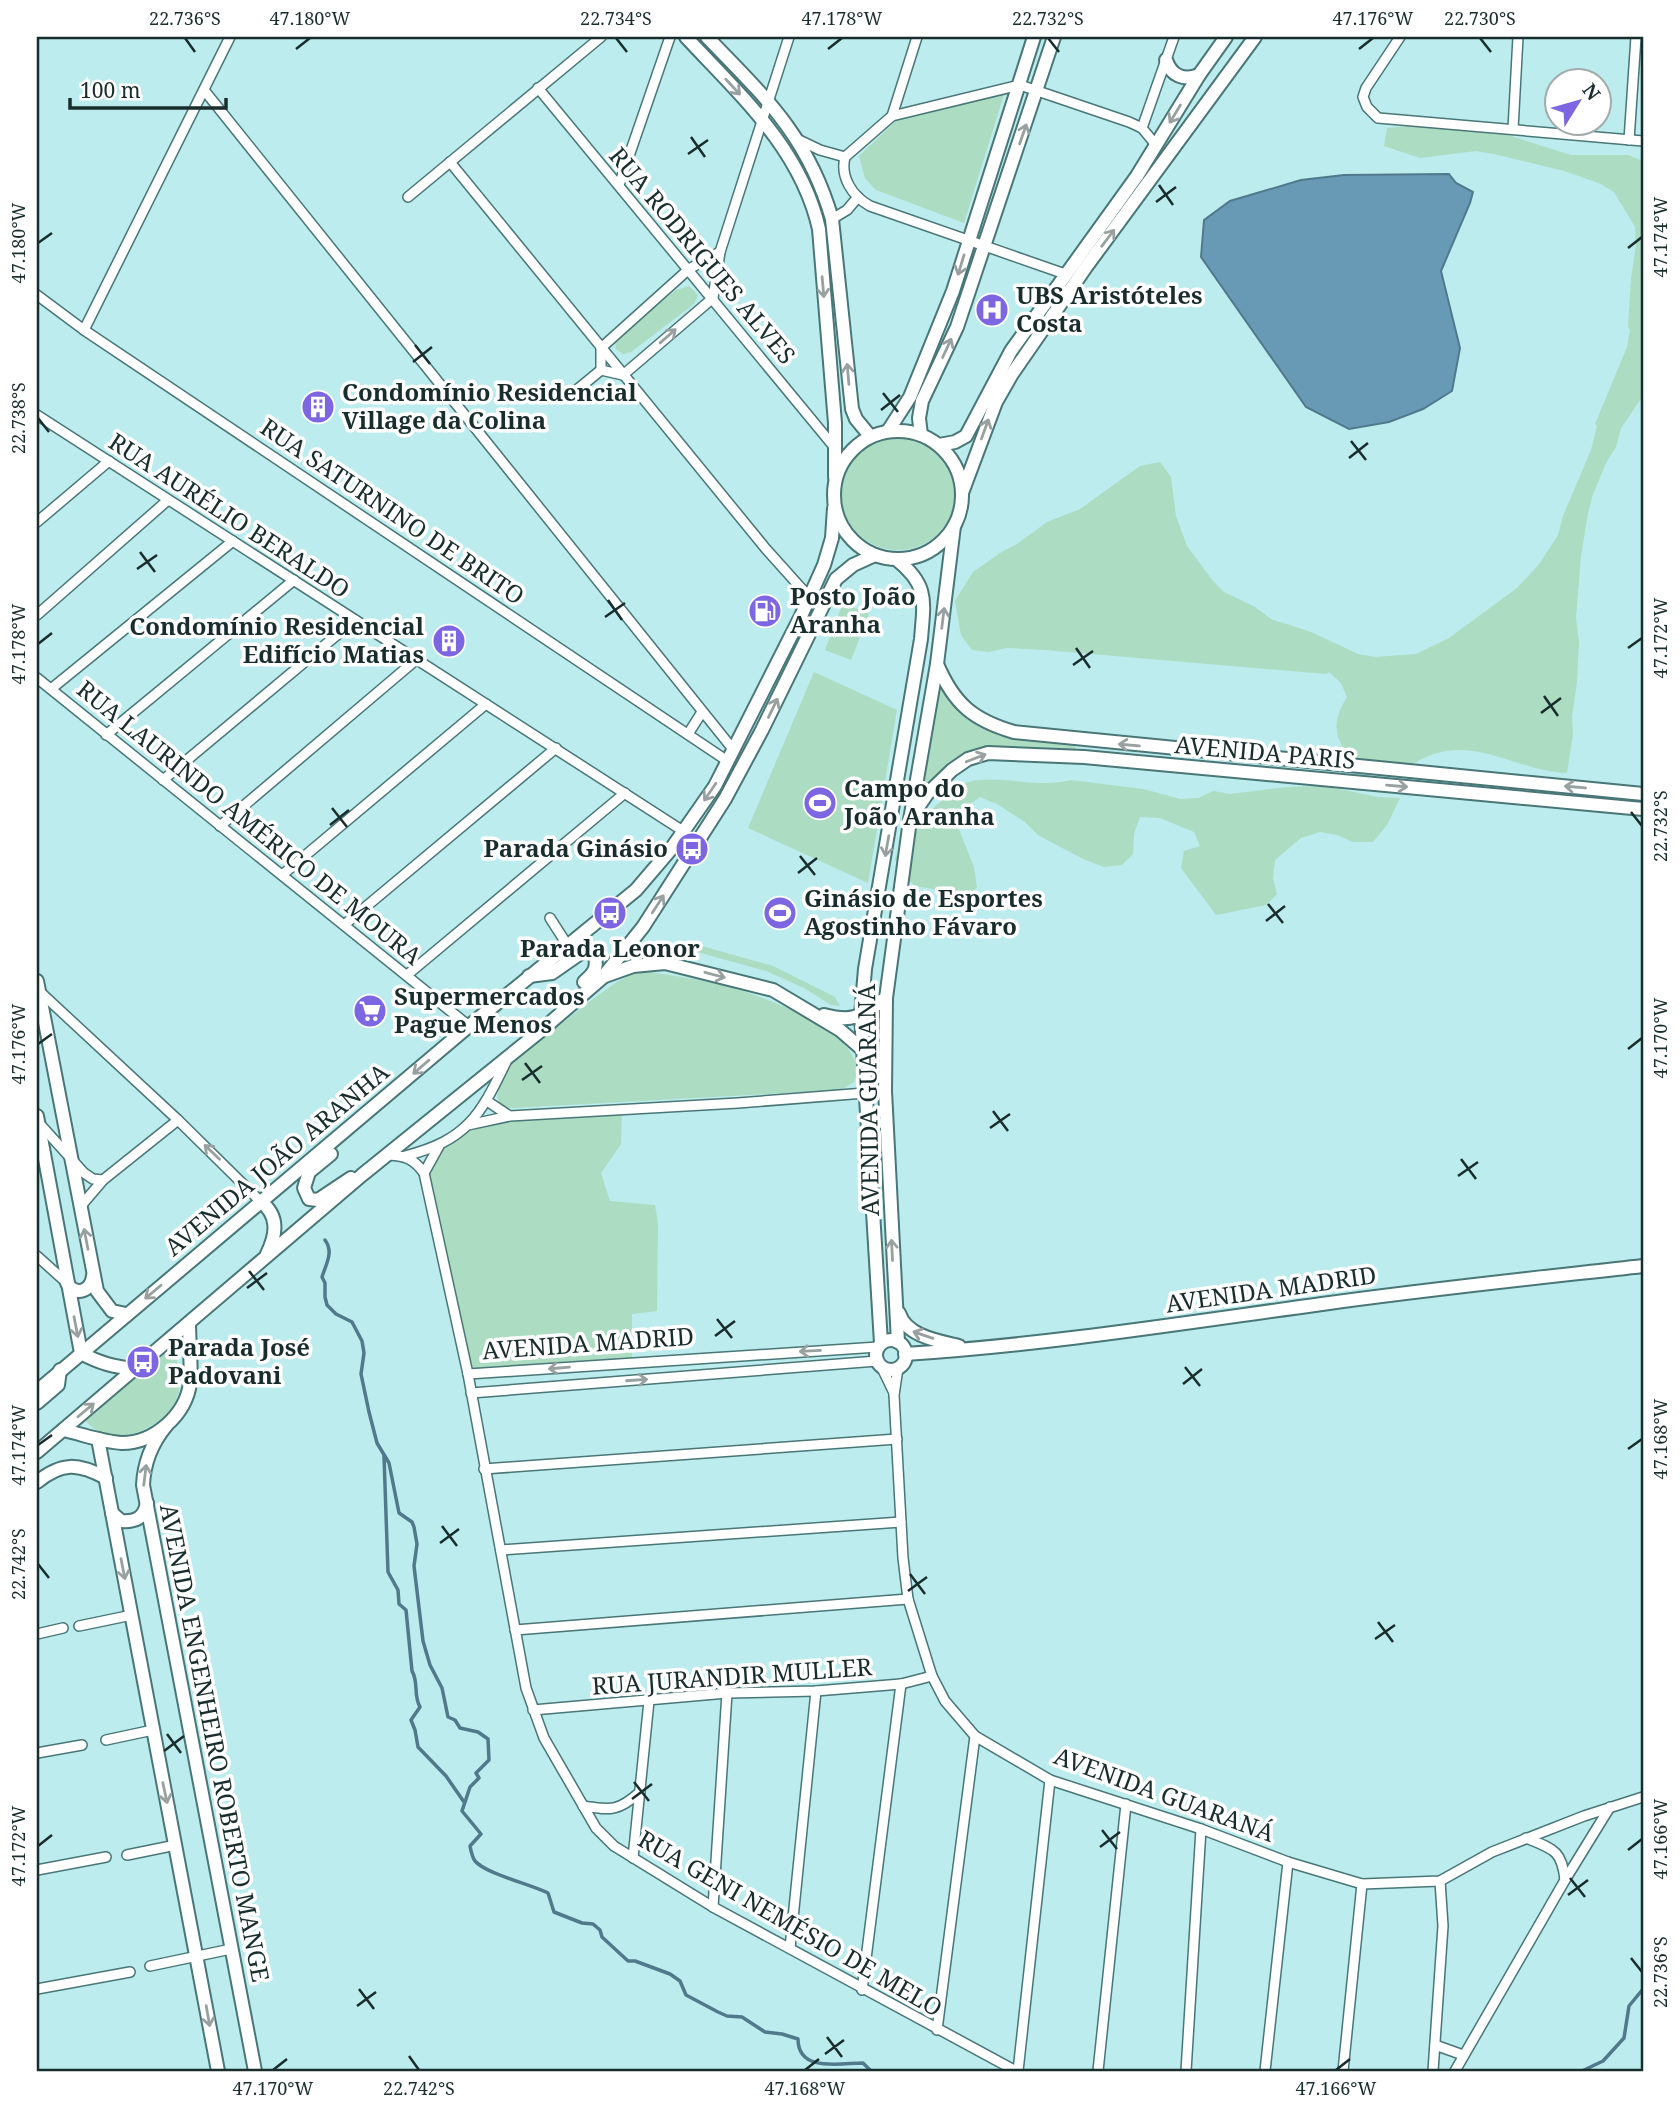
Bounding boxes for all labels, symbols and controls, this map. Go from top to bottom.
text: 22.736°S [149,6,221,30]
text: 47.180°W [270,6,351,30]
text: 22.734°S [580,6,652,30]
text: 47.178°W [802,6,883,30]
text: 22.732°S [1012,6,1084,30]
text: 47.176°W [1333,6,1414,30]
text: 22.730°S [1444,6,1516,30]
scale bar [70,66,226,110]
north arrow [1544,66,1614,136]
text: 100 m [80,76,141,104]
one-way arrow [724,78,741,95]
text: N [1577,78,1606,106]
one-way arrow [1168,104,1182,124]
one-way arrow [1018,123,1030,145]
street label: RUA RODRIGUES ALVES [602,140,804,371]
text: 47.174°W [1648,196,1672,277]
text: 47.180°W [6,202,30,283]
one-way arrow [1100,229,1115,247]
one-way arrow [953,254,966,276]
one-way arrow [817,276,830,298]
place label: UBS Aristóteles Costa [1016,278,1202,339]
hospital icon: UBS Aristóteles Costa [973,291,1011,329]
one-way arrow [658,328,676,344]
one-way arrow [941,338,954,359]
one-way arrow [841,363,854,386]
place label: Condomínio Residencial Village da Colina [342,375,637,436]
text: 22.738°S [6,382,30,454]
building icon: Condomínio Residencial Village da Colina [299,388,337,426]
street label: RUA SATURNINO DE BRITO [254,410,531,612]
one-way arrow [980,418,993,440]
street label: RUA AURÉLIO BERALDO [103,424,357,605]
place label: Posto João Aranha [790,579,916,640]
fuel station icon: Posto João Aranha [746,592,784,630]
text: 47.172°W [1648,597,1672,678]
text: 47.178°W [6,603,30,684]
one-way arrow [936,607,949,629]
place label: Condomínio Residencial Edifício Matias [129,609,425,670]
building icon: Condomínio Residencial Edifício Matias [430,622,468,660]
street label: RUA LAURINDO AMÉRICO DE MOURA [71,672,429,972]
one-way arrow [766,698,780,719]
street label: AVENIDA PARIS [1173,727,1357,776]
one-way arrow [1119,738,1141,751]
one-way arrow [964,750,986,763]
place label: Campo do João Aranha [843,771,995,832]
one-way arrow [1385,780,1408,793]
one-way arrow [1565,780,1587,793]
one-way arrow [702,782,717,801]
sports icon: Campo do João Aranha [801,784,839,822]
text: 22.732°S [1648,790,1672,862]
bus stop icon: Parada Ginásio [673,830,711,868]
place label: Parada Ginásio [484,831,668,864]
one-way arrow [879,834,893,857]
place label: Ginásio de Esportes Agostinho Fávaro [804,881,1043,942]
bus stop icon: Parada Leonor [591,894,629,932]
sports icon: Ginásio de Esportes Agostinho Fávaro [761,894,799,932]
one-way arrow [650,895,665,914]
place label: Parada Leonor [520,931,700,964]
one-way arrow [704,969,726,982]
place label: Supermercados Pague Menos [394,979,585,1040]
street label: AVENIDA GUARANÁ [849,984,886,1216]
supermarket icon: Supermercados Pague Menos [351,992,389,1030]
text: 47.170°W [1648,997,1672,1078]
text: 47.176°W [6,1003,30,1084]
street label: AVENIDA JOÃO ARANHA [157,1055,395,1263]
one-way arrow [412,1059,430,1075]
one-way arrow [204,1144,221,1161]
one-way arrow [79,1228,92,1251]
one-way arrow [886,1238,899,1261]
street label: AVENIDA MADRID [1163,1257,1378,1320]
one-way arrow [144,1284,162,1300]
one-way arrow [70,1315,83,1338]
street label: AVENIDA MADRID [481,1319,695,1366]
one-way arrow [912,1328,934,1340]
place label: Parada José Padovani [168,1330,310,1391]
bus stop icon: Parada José Padovani [124,1343,162,1381]
one-way arrow [799,1344,822,1357]
one-way arrow [548,1362,570,1375]
one-way arrow [625,1373,648,1386]
text: 47.168°W [1648,1398,1672,1479]
one-way arrow [76,1403,94,1418]
text: 47.174°W [6,1404,30,1485]
one-way arrow [139,1464,152,1487]
street label: AVENIDA ENGENHEIRO ROBERTO MANGE [153,1501,278,1985]
text: 22.742°S [6,1528,30,1600]
one-way arrow [117,1557,131,1580]
street label: RUA JURANDIR MULLER [591,1649,873,1702]
street label: AVENIDA GUARANÁ [1050,1738,1279,1849]
one-way arrow [159,1781,173,1804]
text: 47.166°W [1648,1798,1672,1879]
text: 47.172°W [6,1805,30,1886]
street label: RUA GENI NEMÉSIO DE MELO [633,1822,949,2024]
text: 22.736°S [1648,1936,1672,2008]
one-way arrow [202,2004,215,2027]
text: 47.170°W [233,2076,314,2100]
text: 22.742°S [383,2076,455,2100]
text: 47.168°W [765,2076,846,2100]
text: 47.166°W [1296,2076,1377,2100]

